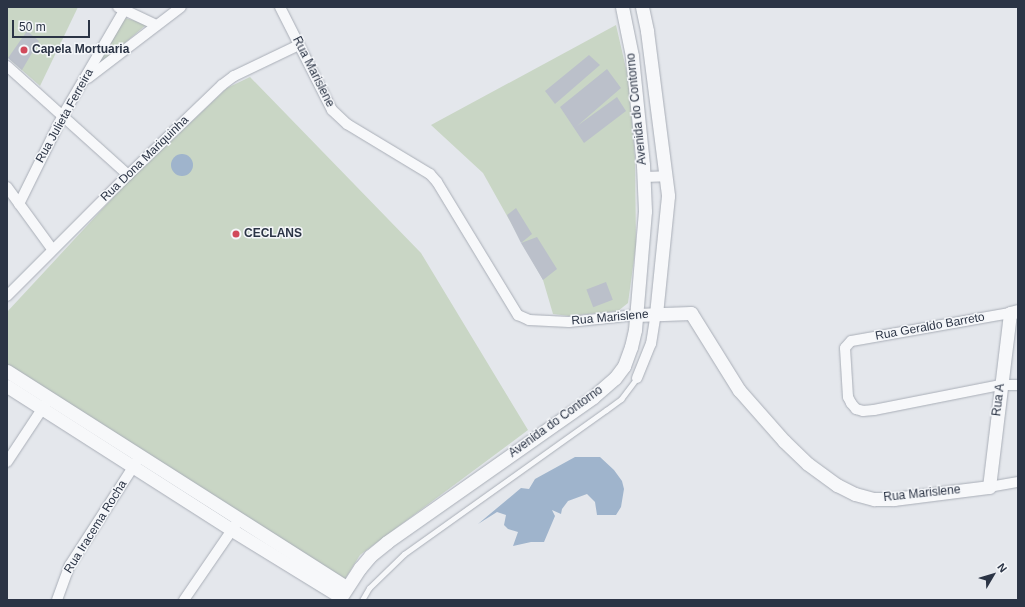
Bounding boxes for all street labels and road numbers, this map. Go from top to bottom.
street label: Rua Marislene [289,34,337,110]
street label: Avenida do Contorno [624,52,650,166]
street label: Rua Julieta Ferreira [33,66,97,166]
street label: Rua Dona Mariquinha [98,113,192,205]
street label: Rua Marislene [571,307,649,329]
street label: Rua Geraldo Barreto [874,310,986,344]
street label: Avenida do Contorno [506,383,606,461]
street label: Rua A [990,383,1008,417]
street label: Rua Iracema Rocha [62,478,130,576]
street label: Rua Marislene [883,483,961,505]

